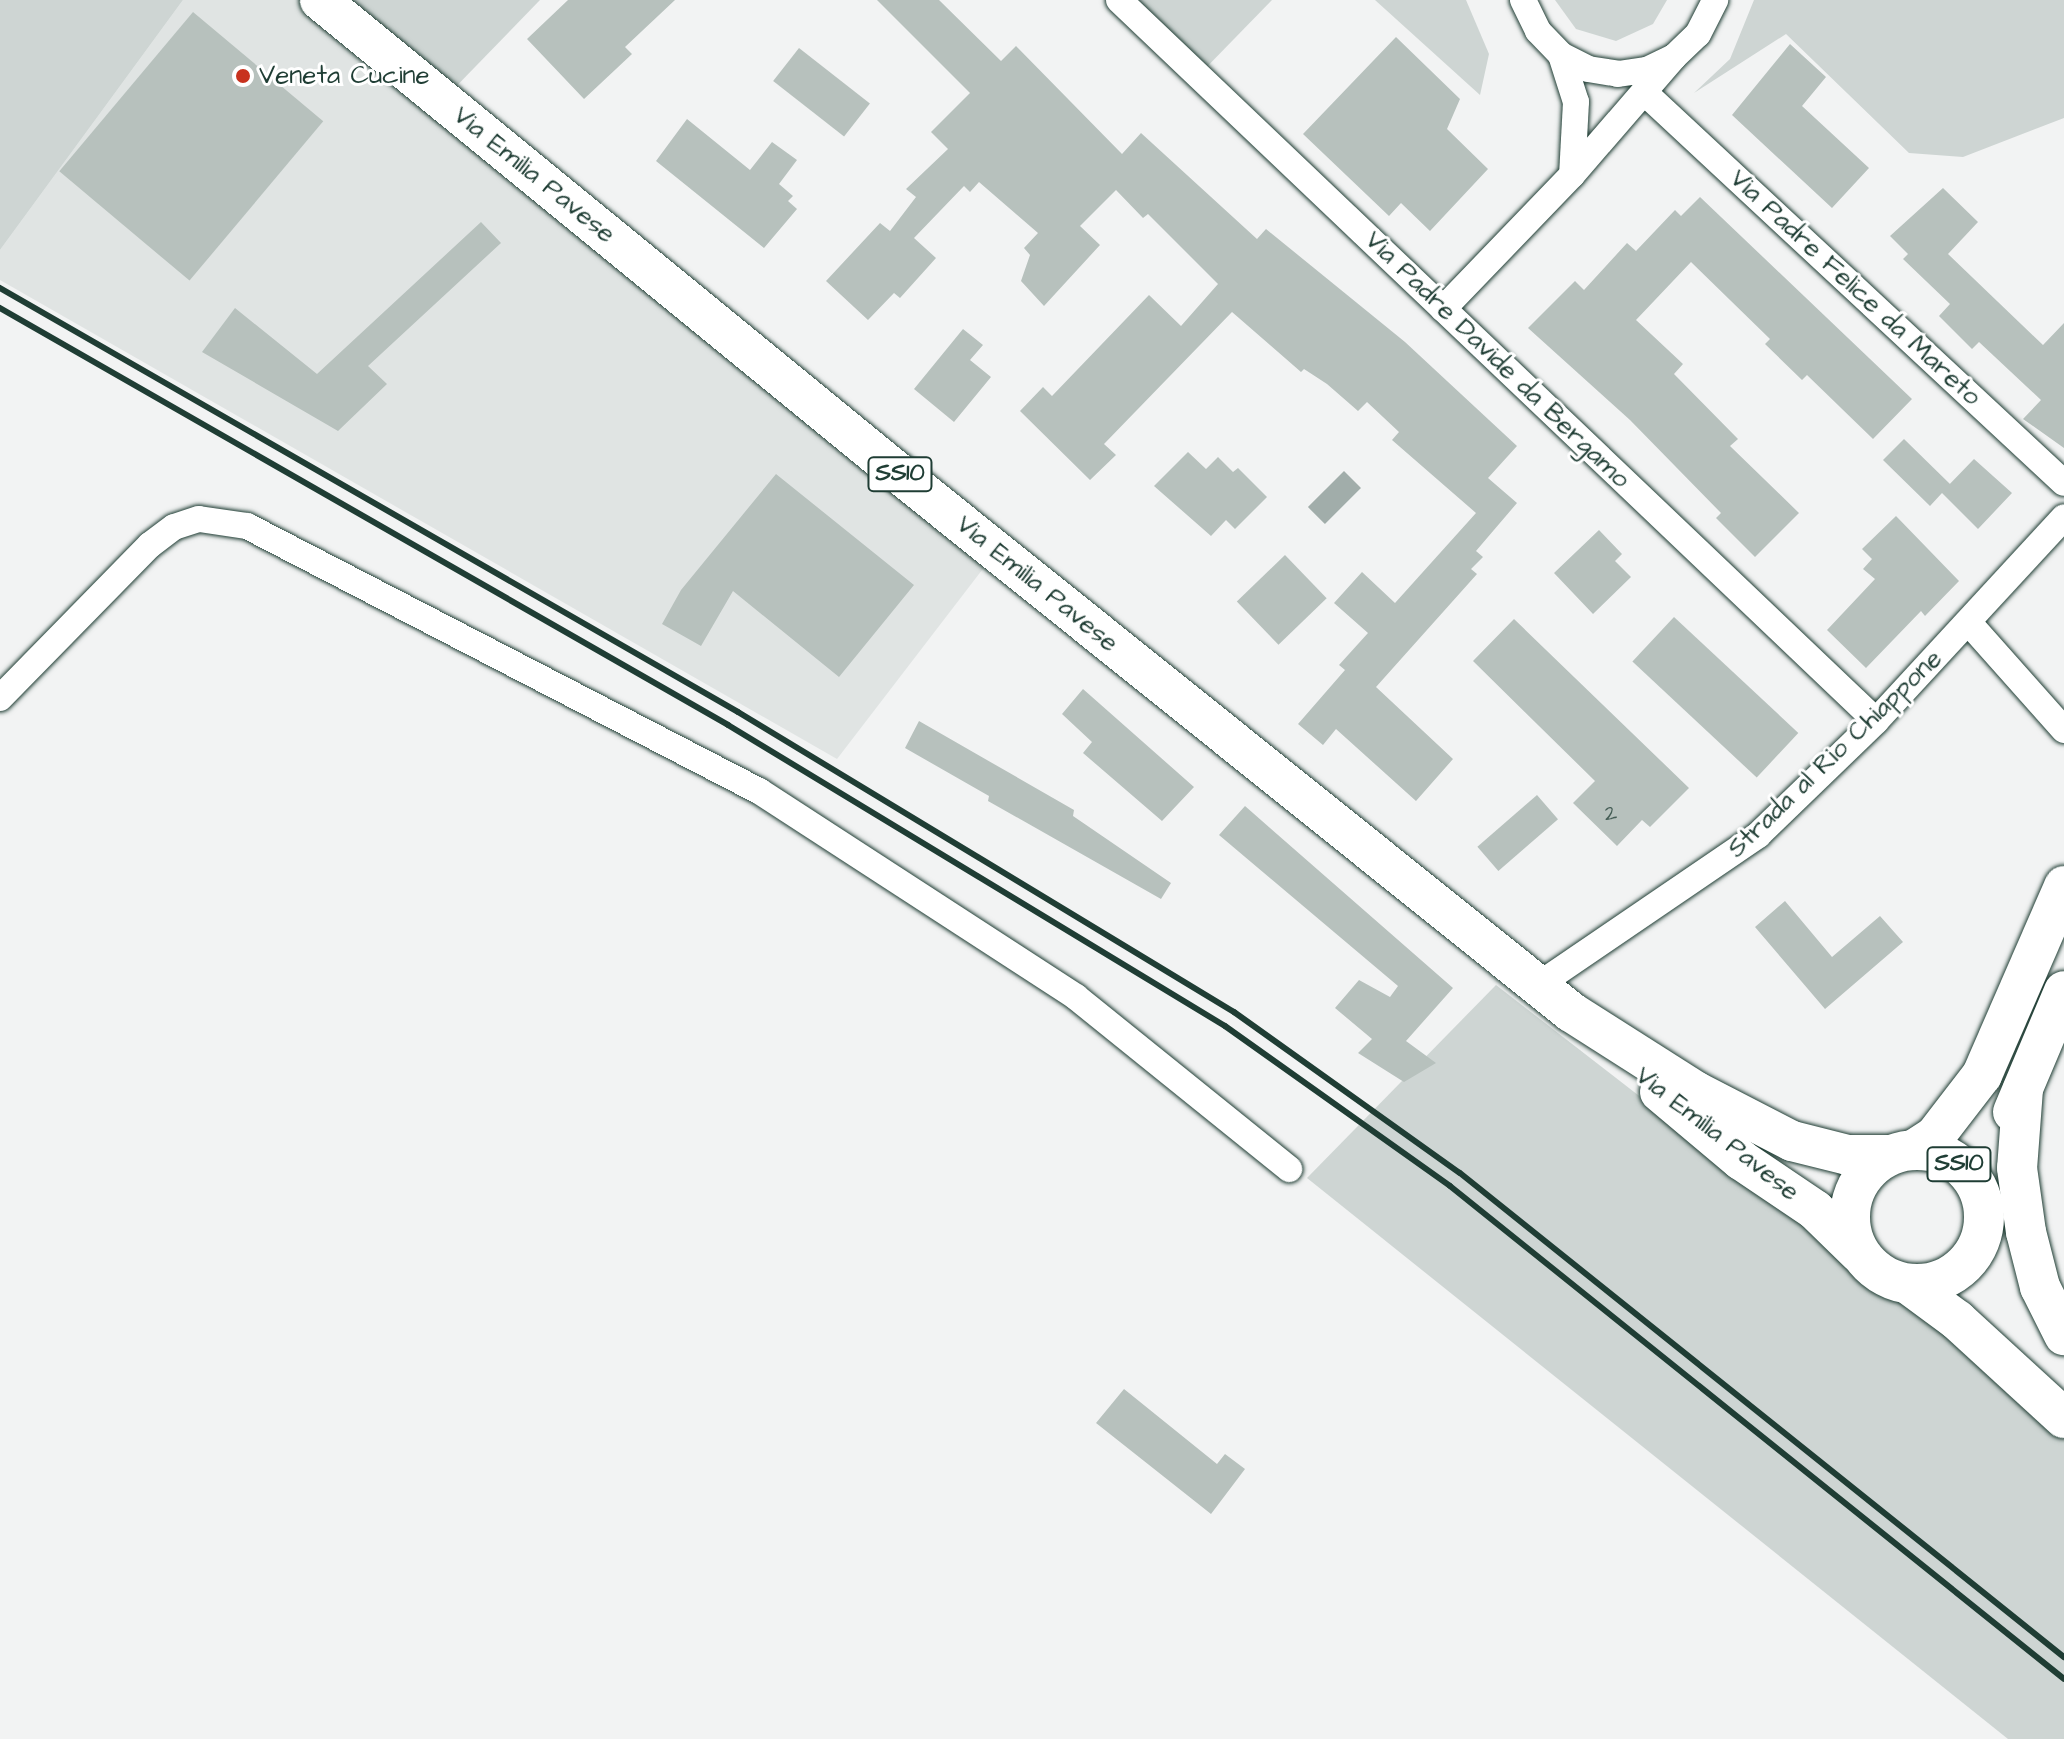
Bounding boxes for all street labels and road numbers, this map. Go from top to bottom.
street label: Via Emilia Pavese [447,100,621,250]
street label: Via Padre Felice da Mareto [1723,163,1987,413]
street label: Via Padre Davide da Bergamo [1358,225,1636,495]
road number: SS10 [866,454,934,494]
street label: Via Emilia Pavese [950,509,1124,659]
street label: Strada al Rio Chiappone [1721,643,1949,865]
street label: Via Emilia Pavese [1629,1060,1805,1208]
road number: SS10 [1925,1144,1993,1184]

